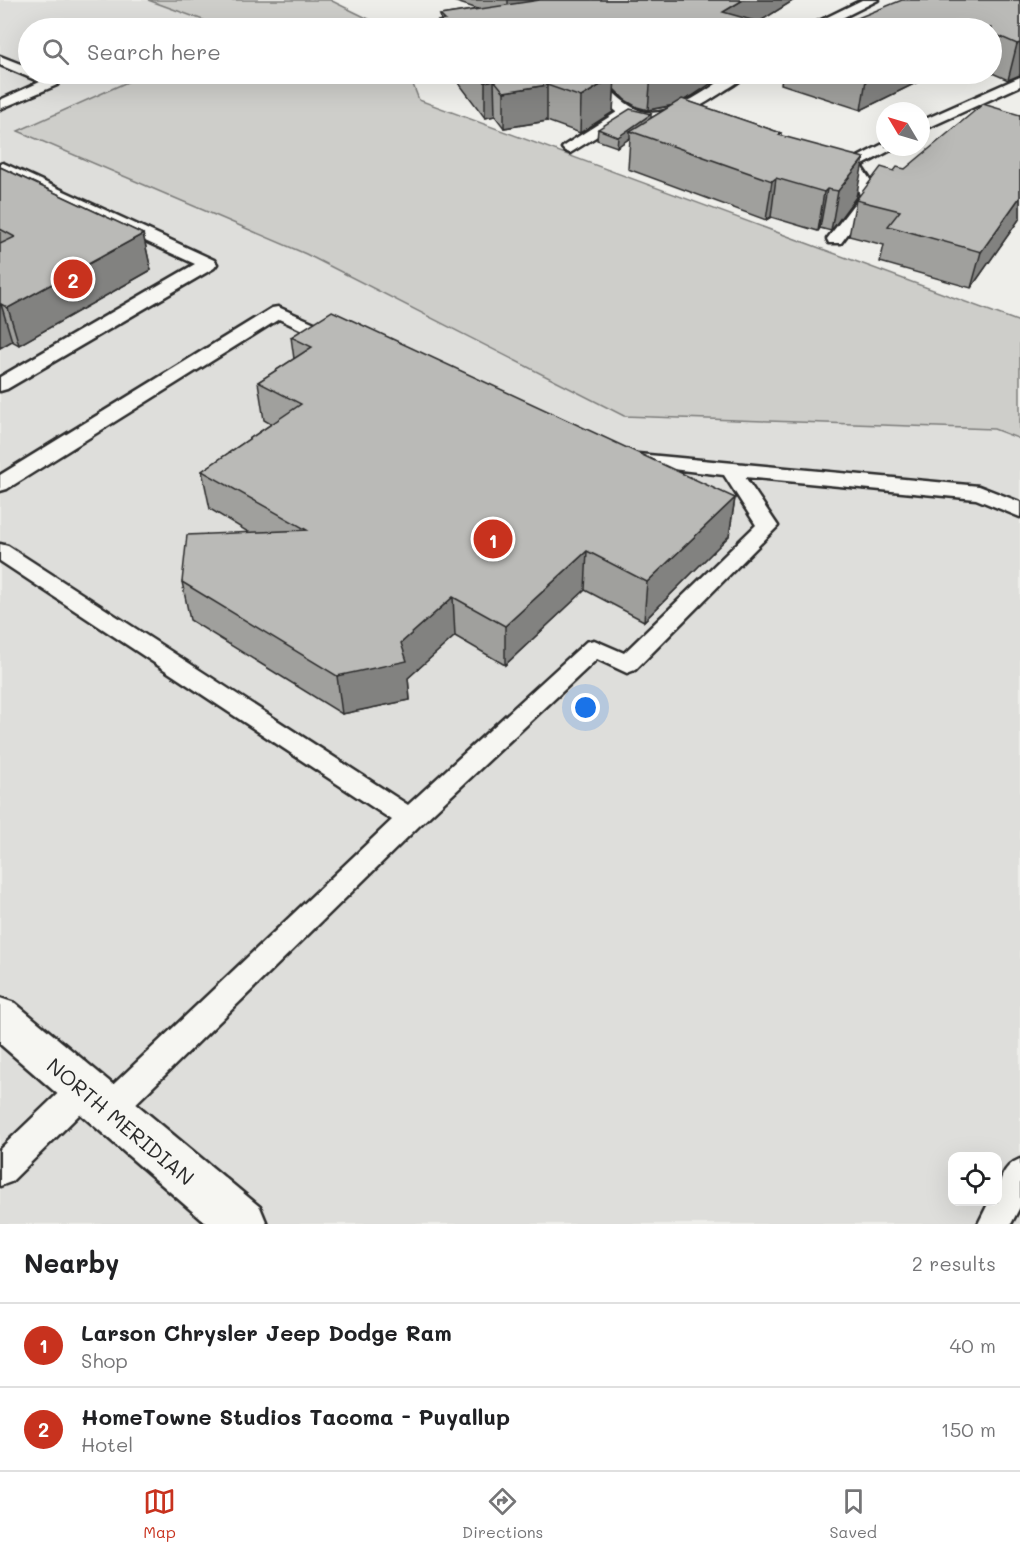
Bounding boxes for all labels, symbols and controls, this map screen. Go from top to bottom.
search box [18,18,1002,84]
icon: search [39,35,72,68]
text: Search here [87,37,221,66]
north arrow [876,102,930,156]
pin: 2 [54,256,92,302]
pin: 1 [474,516,512,562]
your location [571,693,600,722]
street label: NORTH MERIDIAN [42,1051,200,1191]
map controls [948,1152,1002,1206]
button: locate [948,1152,1002,1206]
text: Nearby [24,1246,119,1280]
text: 2 results [912,1250,996,1276]
text: Larson Chrysler Jeep Dodge Ram [81,1318,452,1347]
text: 1 [39,1332,48,1358]
text: 40 m [950,1332,996,1358]
text: Shop [81,1347,128,1373]
text: HomeTowne Studios Tacoma - Puyallup [81,1402,510,1431]
text: 2 [38,1416,49,1442]
text: 150 m [941,1416,996,1442]
text: Hotel [81,1431,133,1457]
tab: Map [143,1485,176,1542]
tab: Directions [462,1485,543,1542]
tab: Saved [829,1485,877,1542]

